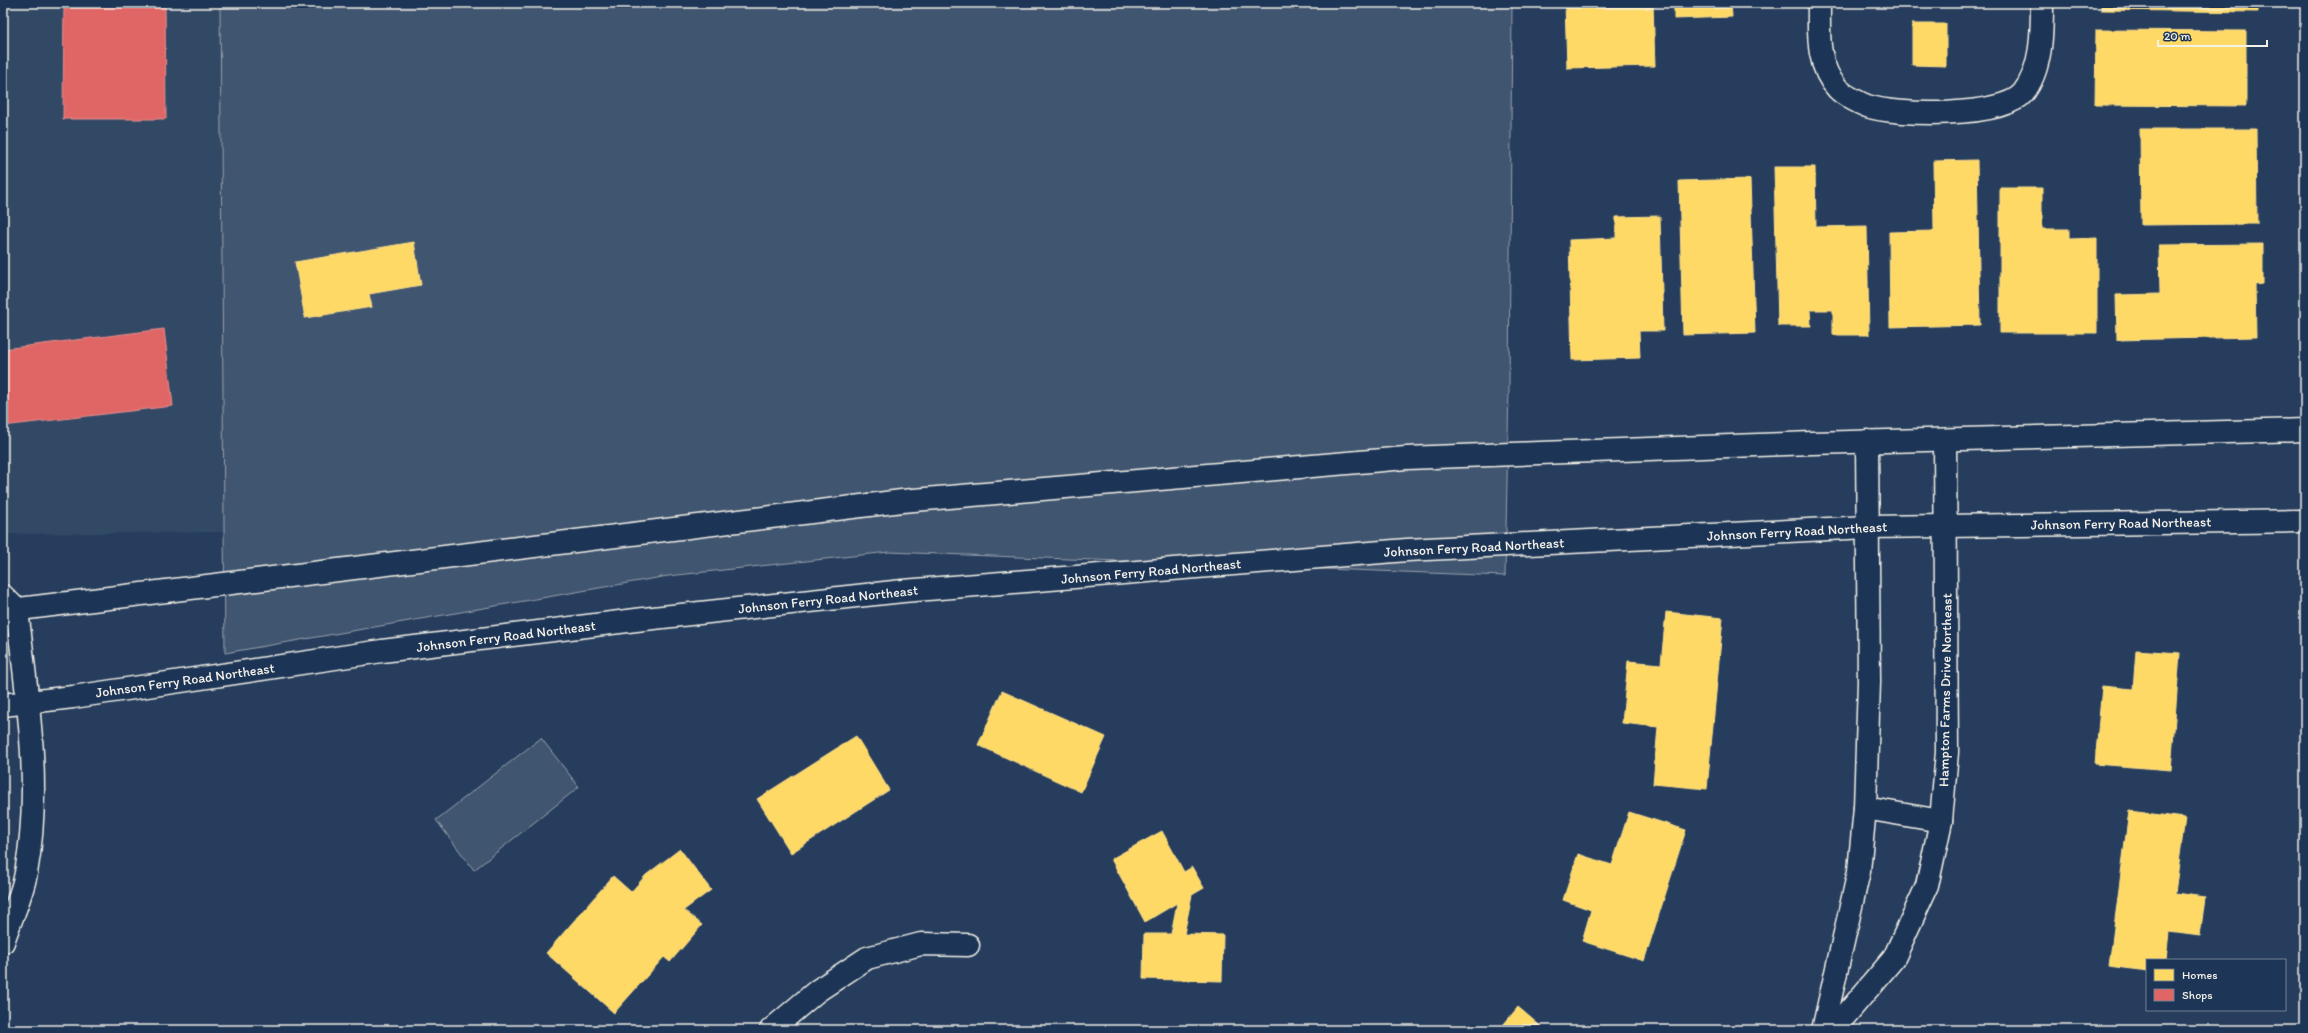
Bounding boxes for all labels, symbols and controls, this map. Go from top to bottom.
scale bar [2158,22,2267,48]
text: 20 m [2164,29,2191,43]
street label: Johnson Ferry Road Northeast [2031,513,2212,534]
street label: Johnson Ferry Road Northeast [1706,518,1888,545]
street label: Johnson Ferry Road Northeast [1383,534,1565,561]
street label: Johnson Ferry Road Northeast [1060,555,1242,588]
street label: Johnson Ferry Road Northeast [737,582,919,617]
street label: Hampton Farms Drive Northeast [1935,593,1956,787]
street label: Johnson Ferry Road Northeast [415,617,597,656]
street label: Johnson Ferry Road Northeast [94,660,276,701]
legend [2146,959,2286,1011]
text: Homes [2182,968,2218,982]
text: Shops [2182,988,2213,1002]

